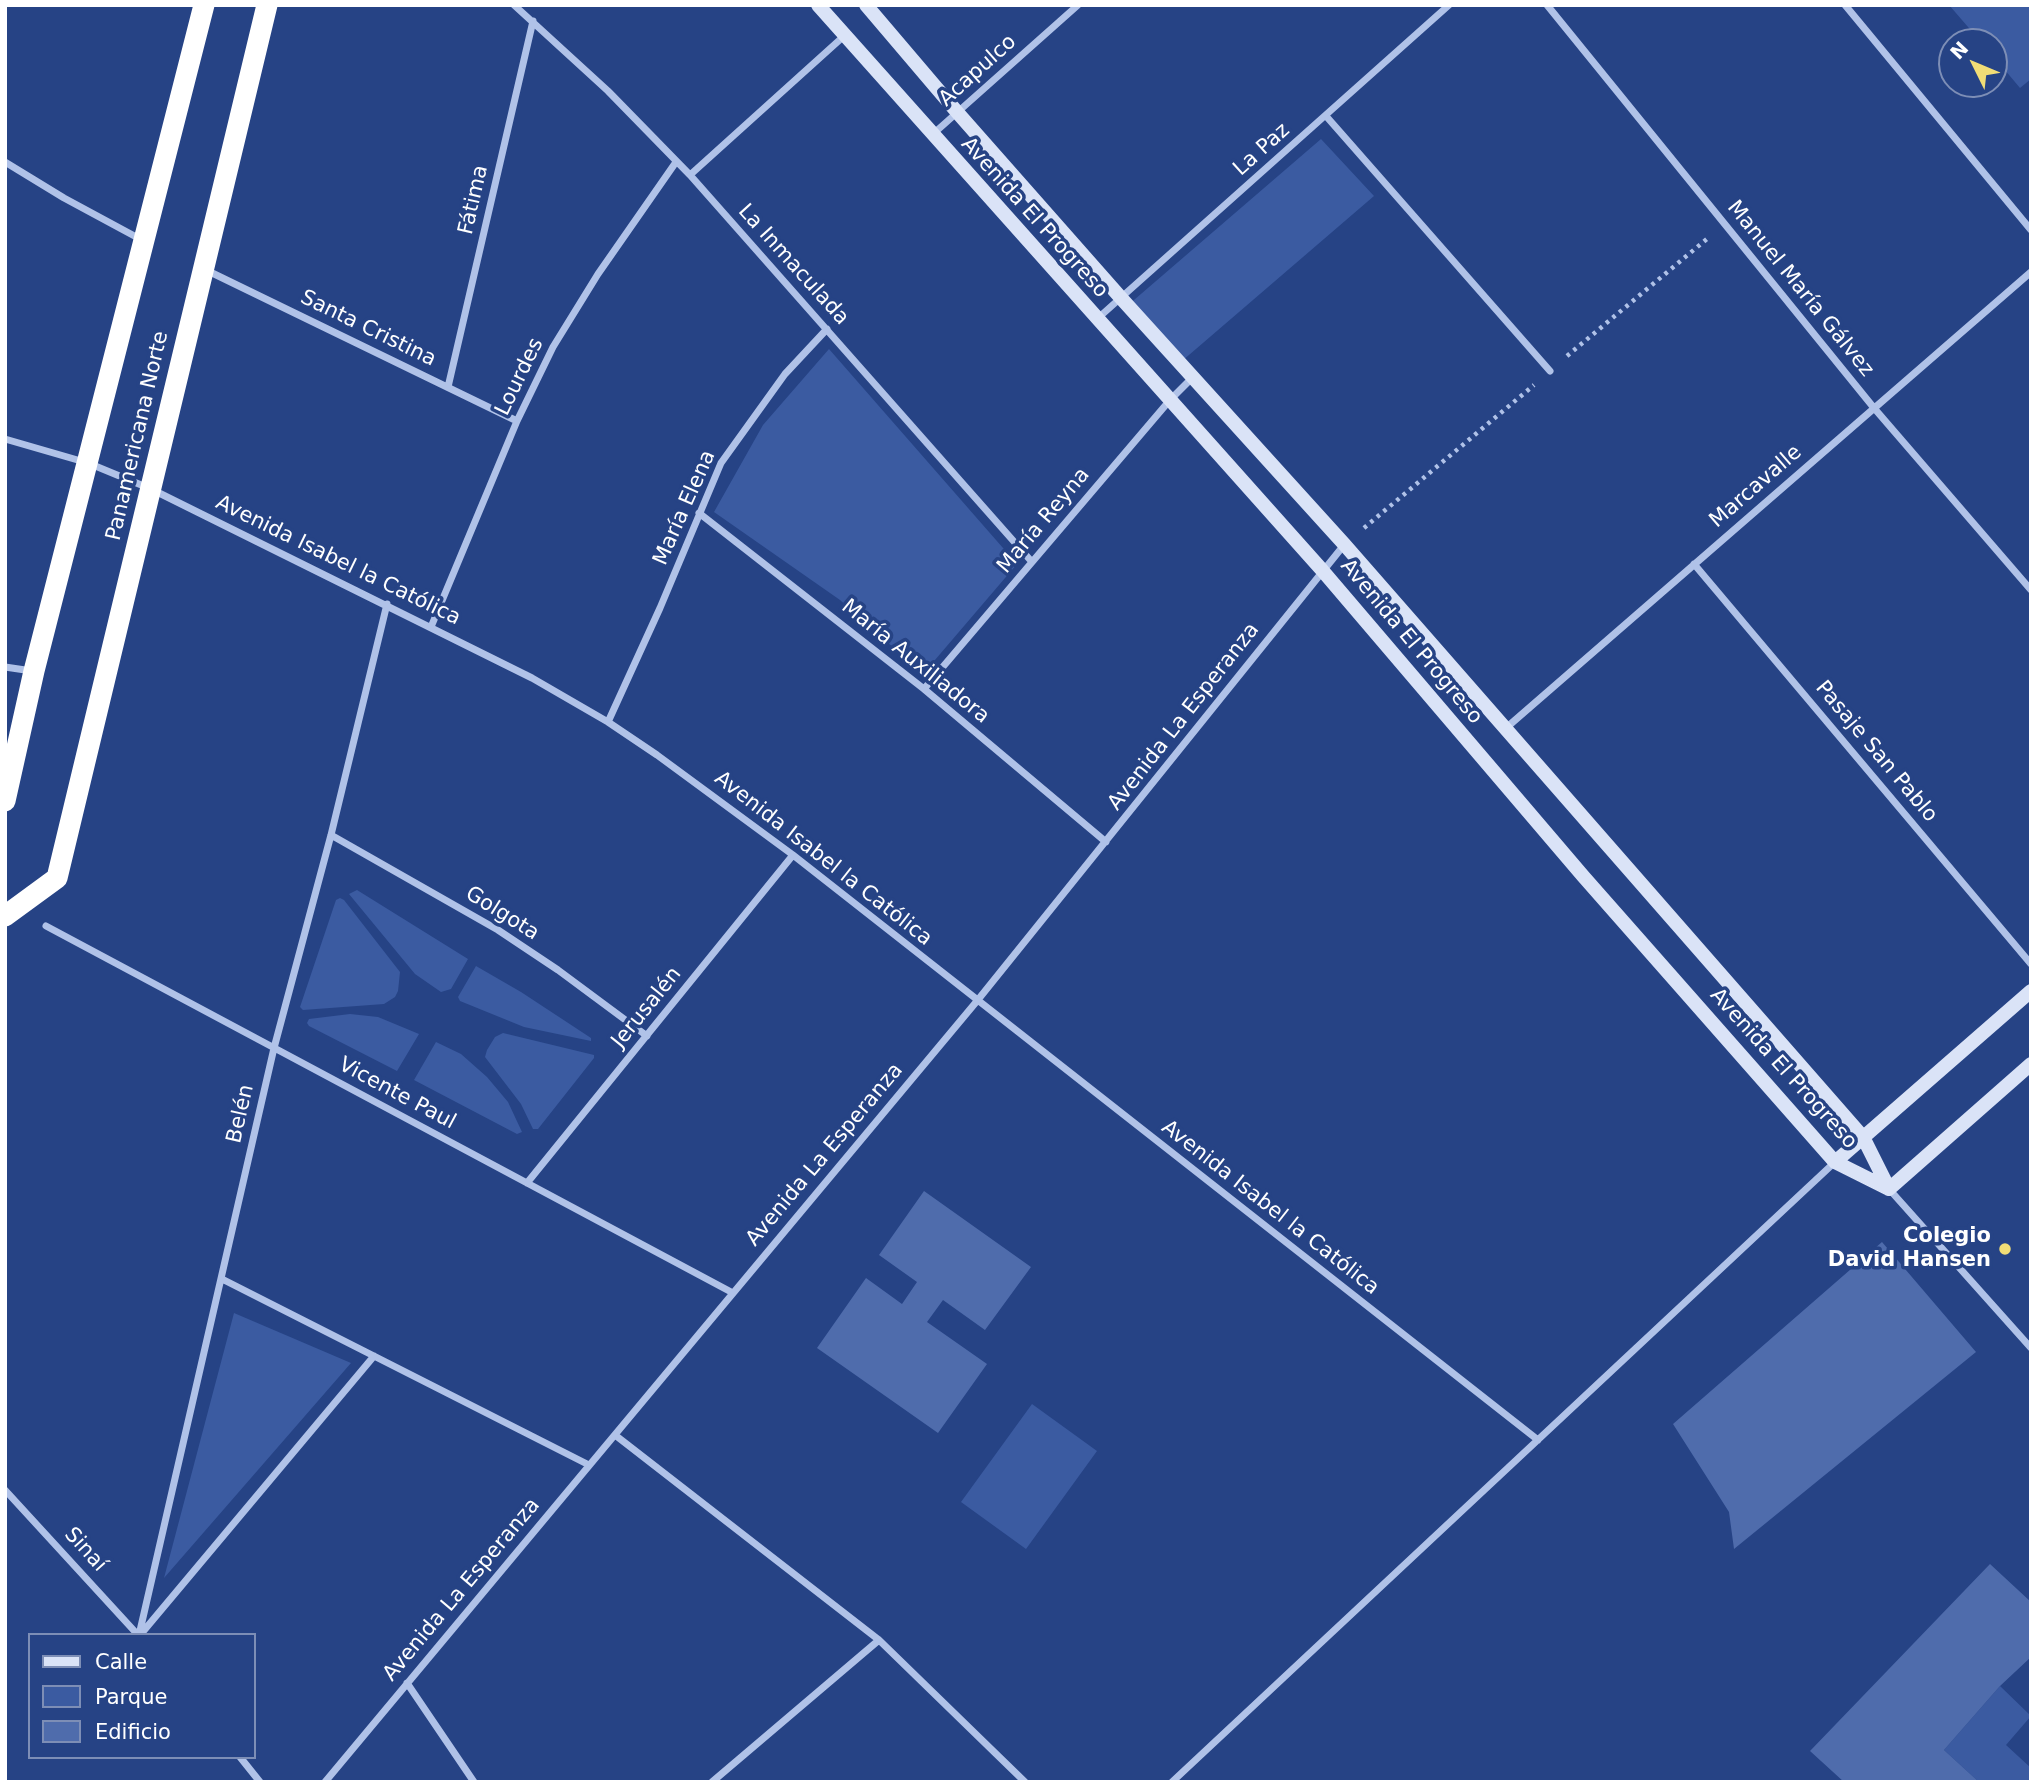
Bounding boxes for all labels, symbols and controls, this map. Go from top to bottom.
north arrow [1938,28,2008,98]
street label: Acapulco [934,30,1022,112]
text: N [1946,37,1973,63]
street label: La Paz [1229,118,1295,182]
street label: Avenida El Progreso [955,132,1113,304]
street label: Fátima [454,163,494,237]
street label: Manuel María Gálvez [1721,196,1879,382]
street label: La Inmaculada [732,199,854,331]
street label: Santa Cristina [296,285,440,373]
street label: Panamericana Norte [102,329,174,543]
street label: Lourdes [490,334,550,420]
street label: Marcavalle [1705,440,1807,534]
street label: María Elena [648,447,722,569]
street label: María Reyna [993,463,1095,579]
street label: Avenida Isabel la Católica [211,491,465,631]
street label: Avenida El Progreso [1335,554,1487,730]
street label: María Auxiliadora [836,595,994,729]
street label: Avenida La Esperanza [1103,618,1265,816]
street label: Pasaje San Pablo [1810,676,1942,828]
street label: Avenida Isabel la Católica [709,766,937,952]
street label: Golgota [460,882,544,946]
street label: Jerusalén [607,962,687,1054]
street label: Avenida El Progreso [1704,983,1862,1155]
street label: Vicente Paul [334,1053,460,1135]
street label: Avenida La Esperanza [741,1058,909,1252]
street label: Belén [222,1082,260,1146]
street label: Avenida Isabel la Católica [1156,1115,1384,1301]
place label: Colegio David Hansen [1828,1224,1991,1274]
marker: Colegio David Hansen [1997,1241,2013,1257]
street label: Avenida La Esperanza [378,1493,546,1687]
street label: Sinaí [59,1523,111,1577]
legend [28,1633,256,1759]
text: Calle [95,1650,147,1674]
text: Parque [95,1685,167,1709]
text: Edificio [95,1720,171,1744]

